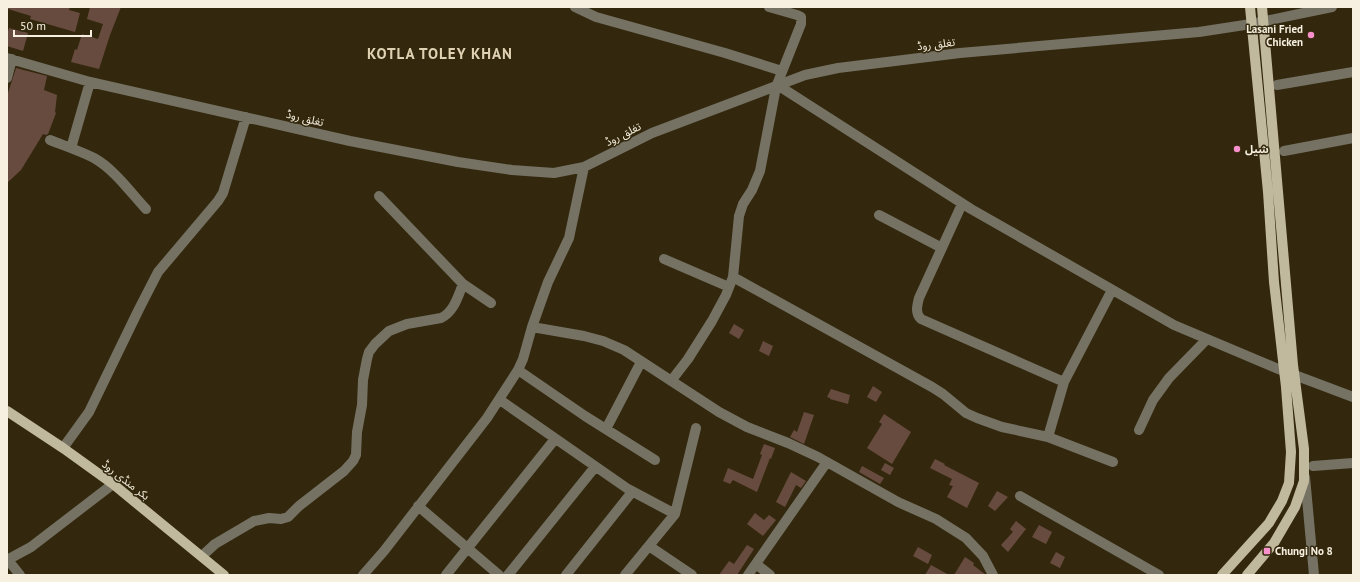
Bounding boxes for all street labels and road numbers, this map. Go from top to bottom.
street label: تغلق روڈ [916,35,956,53]
street label: تغلق روڈ [285,107,325,129]
street label: تغلق روڈ [603,119,643,149]
street label: بکر منڈی روڈ [99,457,153,503]

